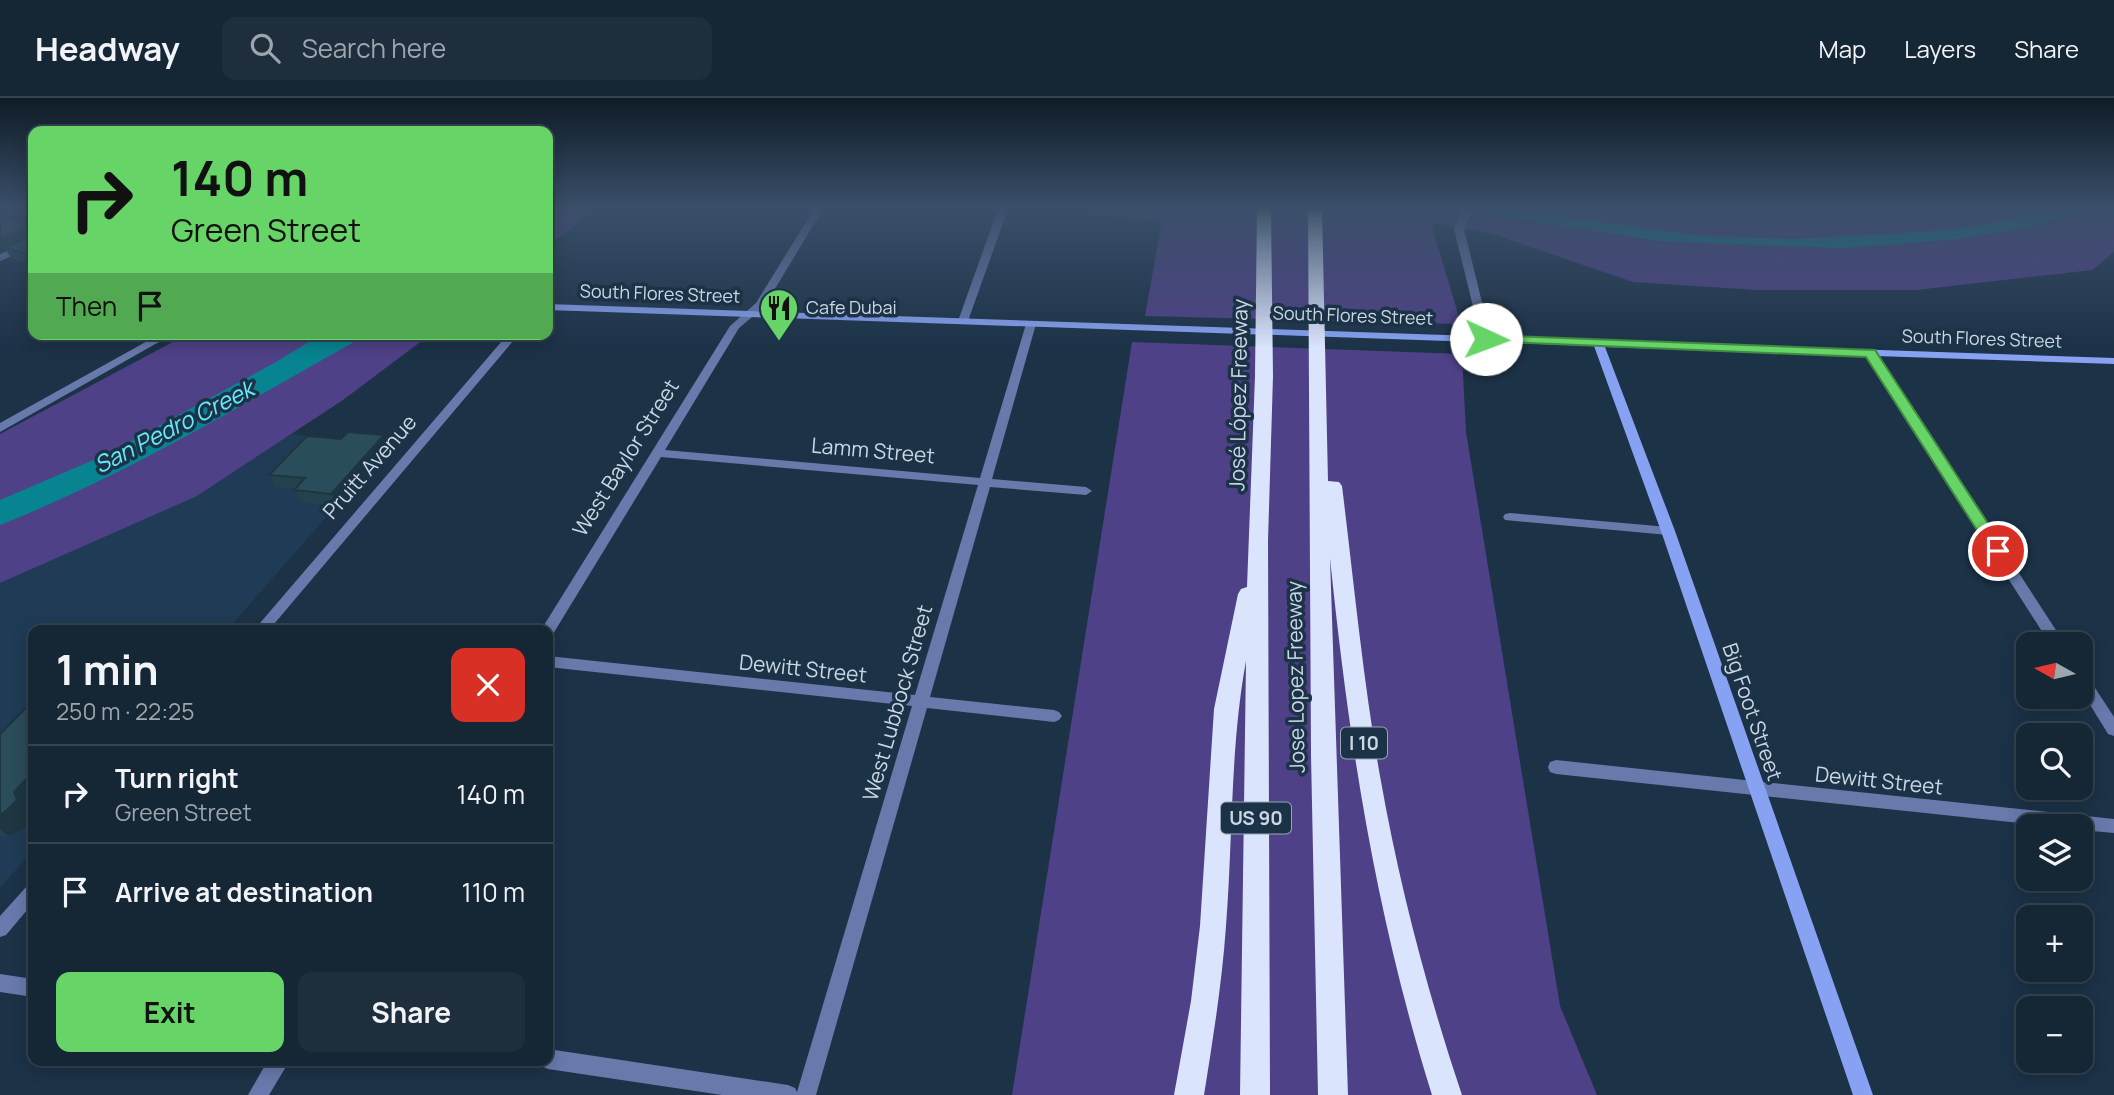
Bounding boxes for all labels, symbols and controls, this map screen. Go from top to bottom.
search box [222,17,712,80]
text: Headway [35,26,180,71]
icon: search [246,29,284,67]
text: Search here [302,30,446,66]
text: Map [1819,32,1866,65]
text: Layers [1904,32,1976,65]
text: Share [2014,32,2079,65]
text: 140 m [171,144,308,211]
icon: right [56,154,147,245]
text: Green Street [171,208,361,252]
street label: South Flores Street [579,278,741,308]
icon: arrive [131,287,169,325]
restaurant icon: Cafe Dubai [758,287,800,342]
text: Then [56,288,117,324]
place label: Cafe Dubai [806,295,897,319]
street label: José López Freeway [1222,299,1254,491]
street label: South Flores Street [1272,300,1434,330]
position arrow [1449,302,1523,376]
street label: South Flores Street [1901,323,2063,353]
water label: San Pedro Creek [88,370,262,480]
street label: West Baylor Street [566,374,685,541]
street label: Pruitt Avenue [316,408,422,524]
street label: Lamm Street [810,431,936,469]
pin [1968,521,2028,581]
icon: arrive [1979,532,2017,570]
street label: Jose Lopez Freeway [1279,581,1311,773]
street label: West Lubbock Street [856,601,938,804]
north arrow [2016,632,2093,709]
map controls [2016,632,2093,1073]
street label: Big Foot Street [1716,639,1790,784]
text: 1 min [56,640,159,698]
street label: Dewitt Street [738,647,868,689]
button: close [451,648,525,722]
text: 250 m · 22:25 [56,695,194,727]
button: search [2016,723,2093,800]
road number: I 10 [1341,728,1387,758]
street label: Dewitt Street [1814,759,1944,801]
text: Turn right [115,760,239,796]
icon: right [56,775,94,813]
text: 140 m [456,776,525,812]
text: Green Street [115,796,252,828]
road number: US 90 [1221,803,1291,834]
button: layers [2016,814,2093,891]
icon: arrive [56,873,94,911]
text: Arrive at destination [115,874,373,910]
text: 110 m [462,874,525,910]
button: + [2016,905,2093,982]
button: Exit [56,972,284,1052]
button: Share [298,972,525,1052]
button: − [2016,996,2093,1073]

